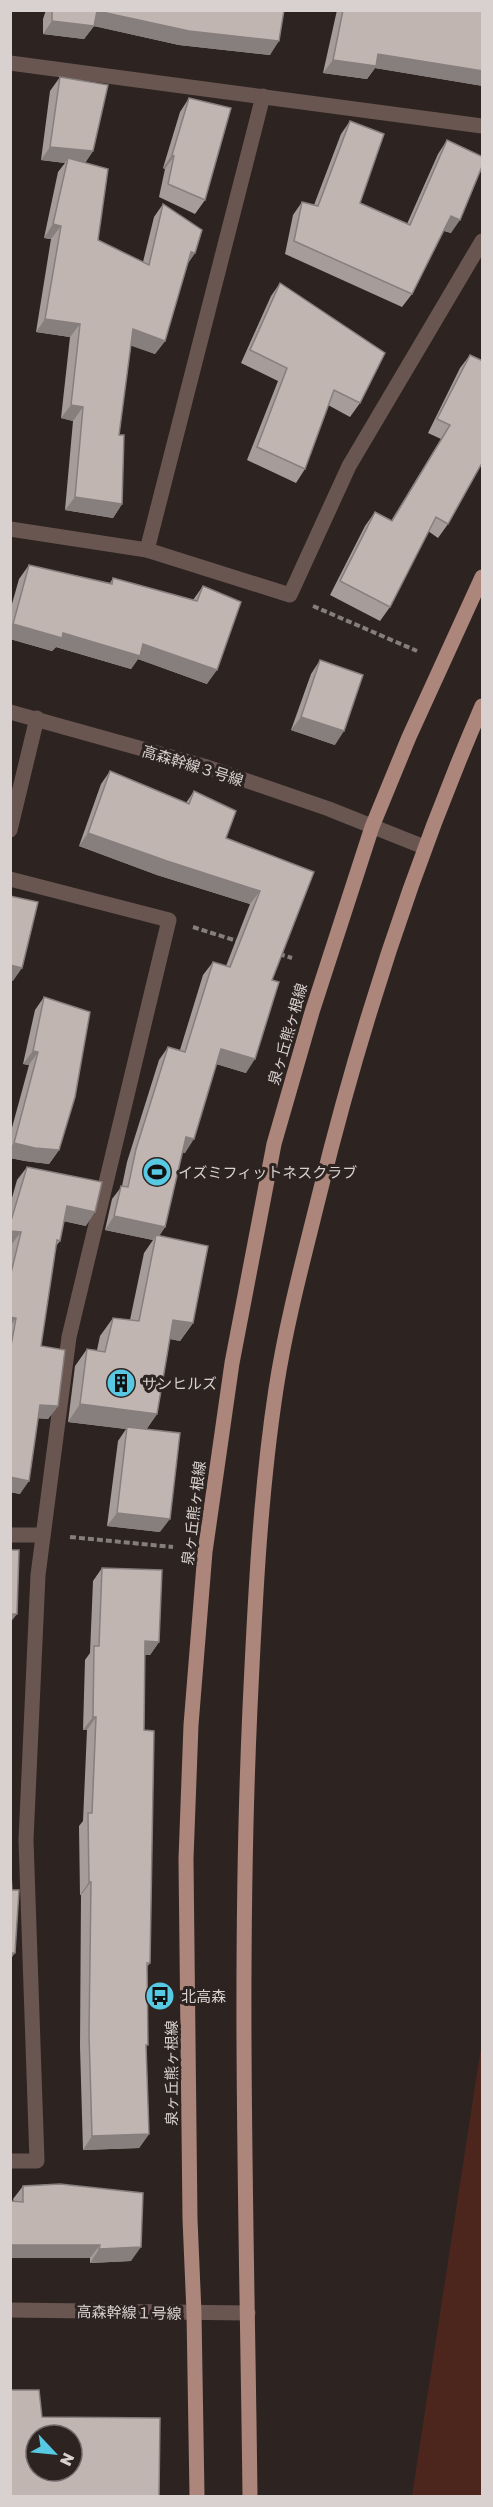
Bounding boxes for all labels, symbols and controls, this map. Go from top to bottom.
street label: 高森幹線３号線 [140,741,246,789]
street label: 泉ヶ丘熊ヶ根線 [264,981,310,1087]
sports icon: イズミフィットネスクラブ [141,1156,173,1188]
place label: イズミフィットネスクラブ [178,1163,357,1181]
building icon: サンヒルズ [105,1367,137,1399]
place label: サンヒルズ [142,1374,217,1392]
street label: 泉ヶ丘熊ヶ根線 [178,1460,208,1566]
bus stop icon: 北高森 [144,1980,176,2012]
place label: 北高森 [181,1987,226,2005]
street label: 泉ヶ丘熊ヶ根線 [162,2020,180,2126]
street label: 高森幹線１号線 [76,2302,182,2322]
north arrow [24,2423,84,2483]
text: N [56,2450,79,2469]

